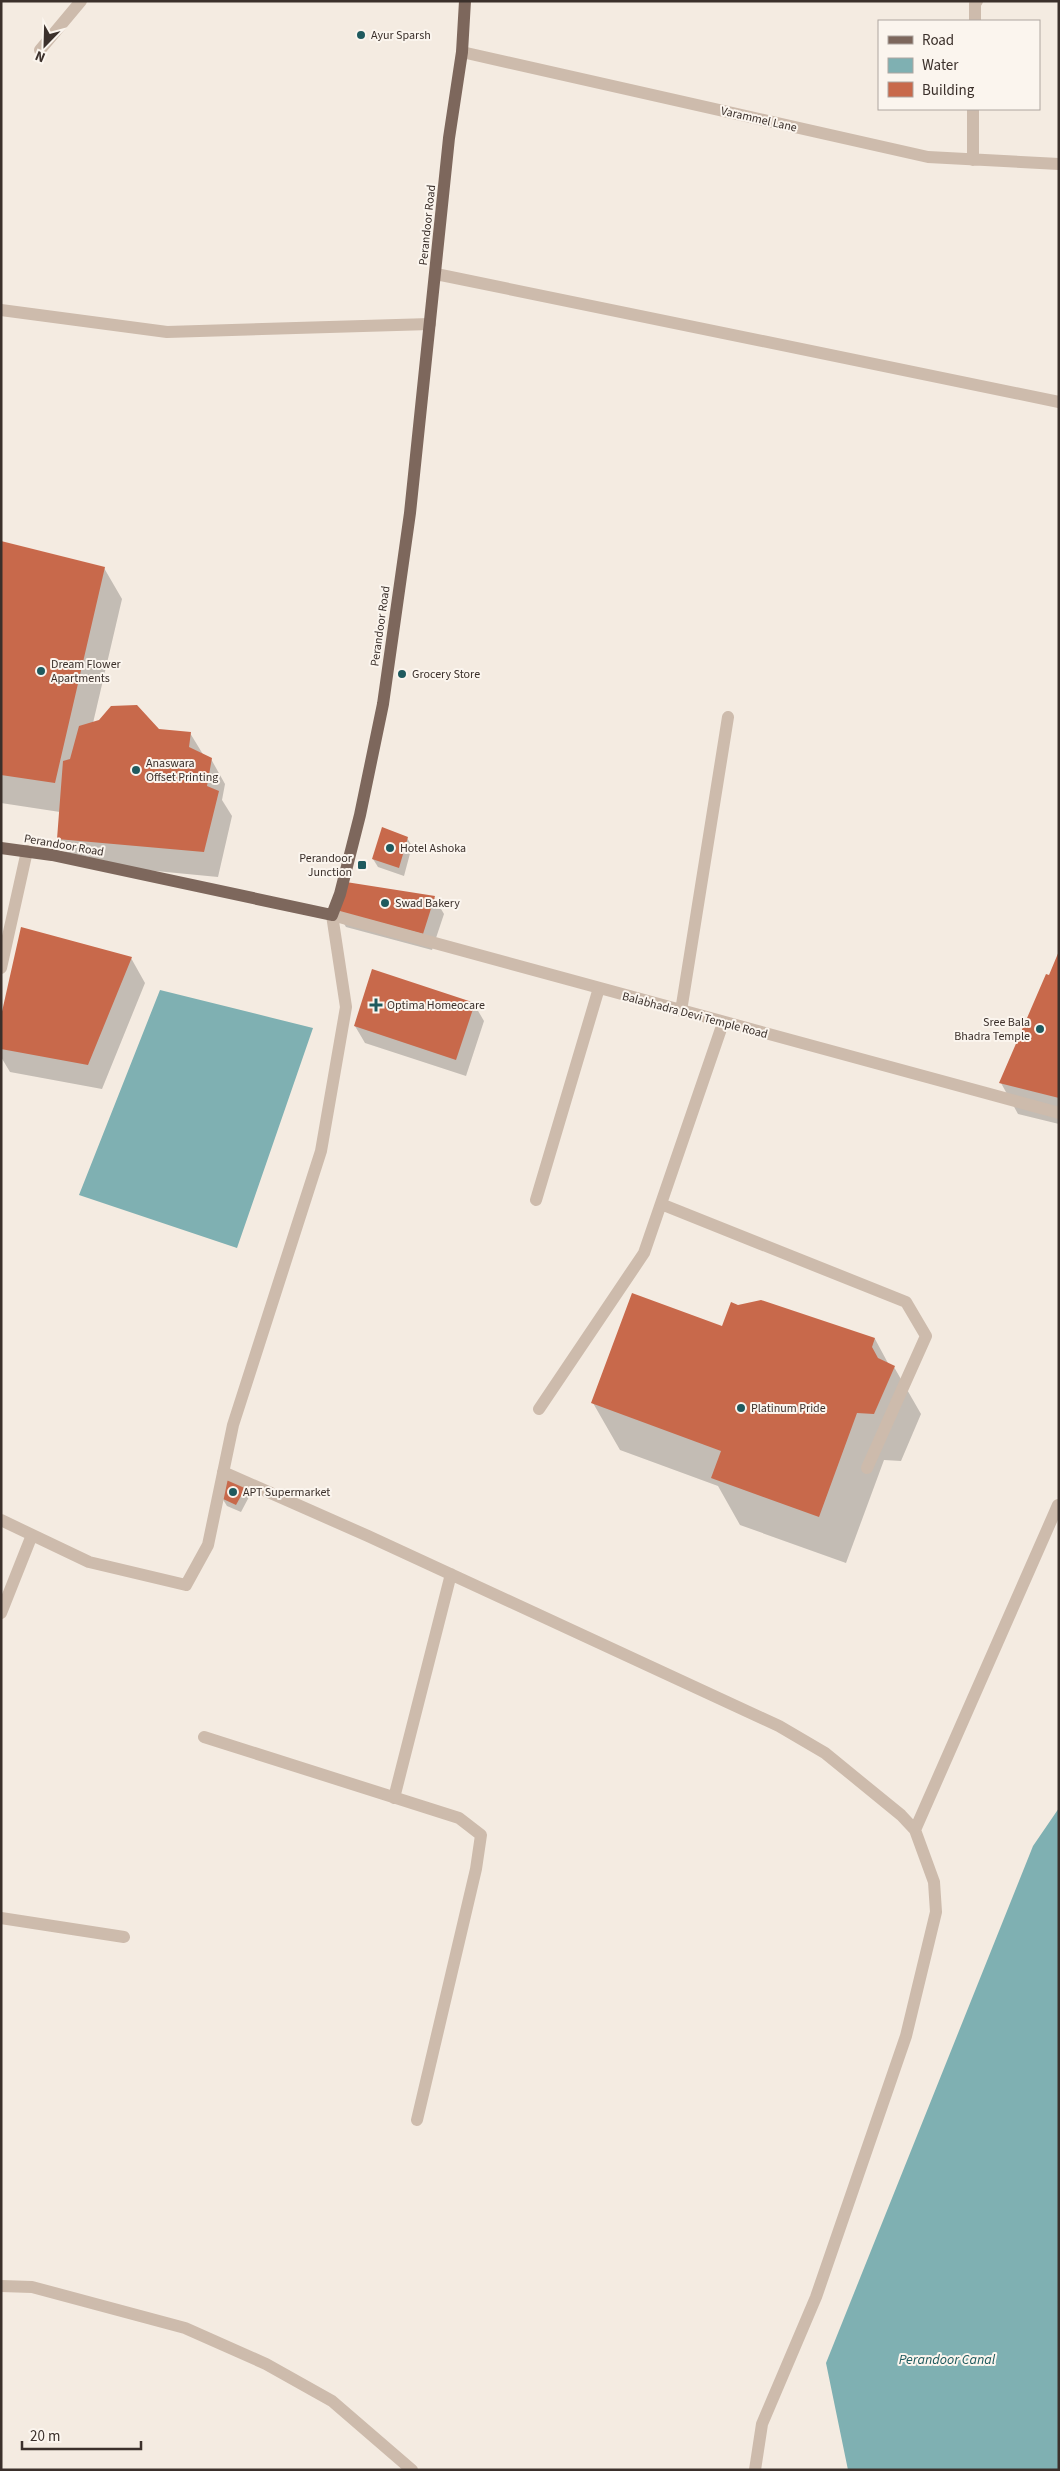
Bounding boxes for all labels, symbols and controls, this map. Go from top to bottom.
north arrow [20,20,70,70]
legend [878,20,1040,110]
place label: Ayur Sparsh [371,27,431,44]
marker: Ayur Sparsh [355,29,367,41]
text: Road [922,30,954,51]
text: N [32,45,49,67]
text: Water [922,55,959,76]
text: Building [922,80,975,101]
street label: Varammel Lane [719,102,799,137]
street label: Perandoor Road [415,184,440,266]
street label: Perandoor Road [366,585,395,667]
place label: Dream Flower Apartments [51,656,122,687]
marker: Dream Flower Apartments [35,665,47,677]
place label: Grocery Store [412,666,480,683]
marker: Grocery Store [396,668,408,680]
place label: Anaswara Offset Printing [146,755,218,786]
marker: Anaswara Offset Printing [130,764,142,776]
street label: Perandoor Road [23,830,105,861]
place label: Hotel Ashoka [400,840,466,857]
marker: Hotel Ashoka [384,842,396,854]
place label: Perandoor Junction [299,850,353,881]
marker: Perandoor Junction [356,859,368,871]
place label: Swad Bakery [395,895,460,912]
marker: Swad Bakery [379,897,391,909]
street label: Balabhadra Devi Temple Road [620,988,770,1043]
place label: Optima Homeocare [387,997,485,1014]
marker: Optima Homeocare [369,998,383,1012]
place label: Sree Bala Bhadra Temple [954,1014,1030,1045]
marker: Sree Bala Bhadra Temple [1034,1023,1046,1035]
place label: Platinum Pride [751,1400,826,1417]
marker: Platinum Pride [735,1402,747,1414]
place label: APT Supermarket [243,1484,330,1501]
marker: APT Supermarket [227,1486,239,1498]
water label: Perandoor Canal [899,2350,996,2370]
scale bar [22,2418,141,2450]
text: 20 m [30,2426,60,2447]

